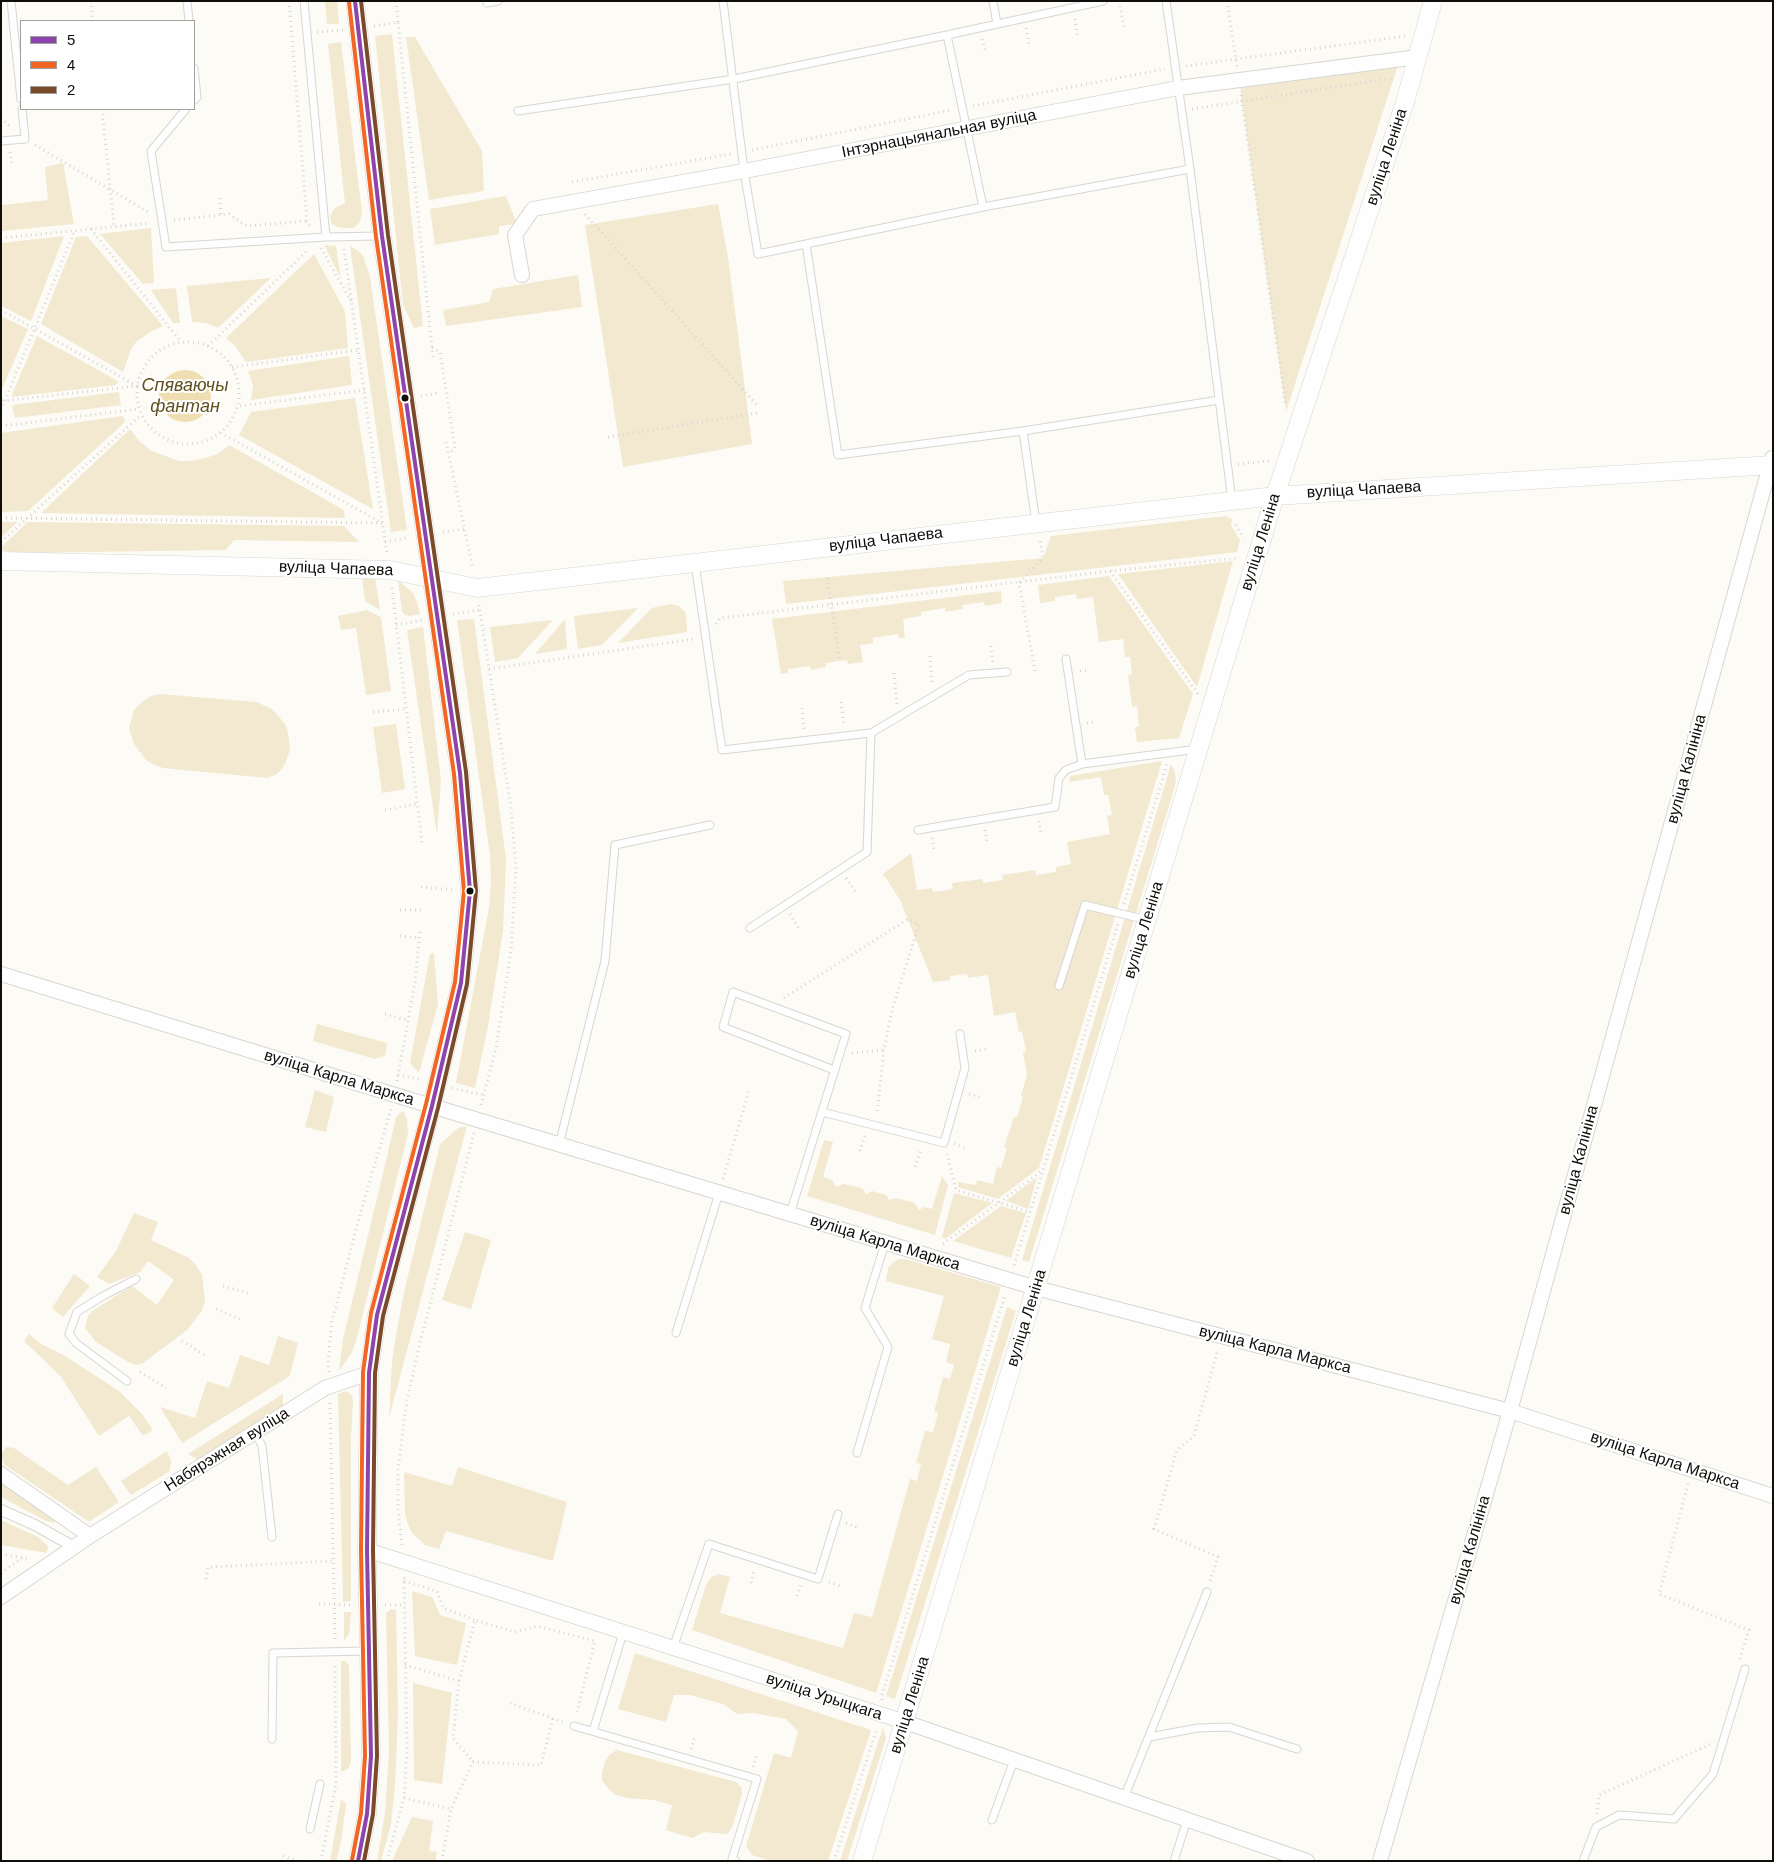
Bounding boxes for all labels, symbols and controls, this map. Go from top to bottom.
legend [20,20,195,110]
text: 5 [67,31,75,48]
text: 4 [67,56,75,73]
text: 2 [67,81,75,98]
street label: Інтэрнацыянальная вуліца [840,106,1038,162]
street label: вуліца Леніна [1362,106,1412,208]
water label: Спяваючы фантан [142,375,228,418]
unlabelled marker [400,393,410,403]
street label: вуліца Чапаева [1306,477,1422,503]
street label: вуліца Леніна [1237,491,1285,593]
street label: вуліца Чапаева [828,523,944,557]
street label: вуліца Чапаева [278,557,394,581]
street label: вуліца Калініна [1663,712,1711,826]
street label: вуліца Леніна [1120,879,1168,981]
unlabelled marker [465,886,475,896]
street label: вуліца Карла Маркса [262,1046,416,1110]
street label: вуліца Калініна [1555,1103,1603,1217]
street label: вуліца Карла Маркса [808,1211,962,1275]
street label: вуліца Леніна [1003,1267,1051,1369]
street label: вуліца Карла Маркса [1197,1322,1353,1378]
street label: Набярэжная вуліца [161,1404,293,1496]
street label: вуліца Карла Маркса [1588,1428,1742,1494]
street label: вуліца Калініна [1445,1493,1495,1607]
street label: вуліца Леніна [886,1654,934,1756]
street label: вуліца Урыцкага [764,1669,884,1725]

